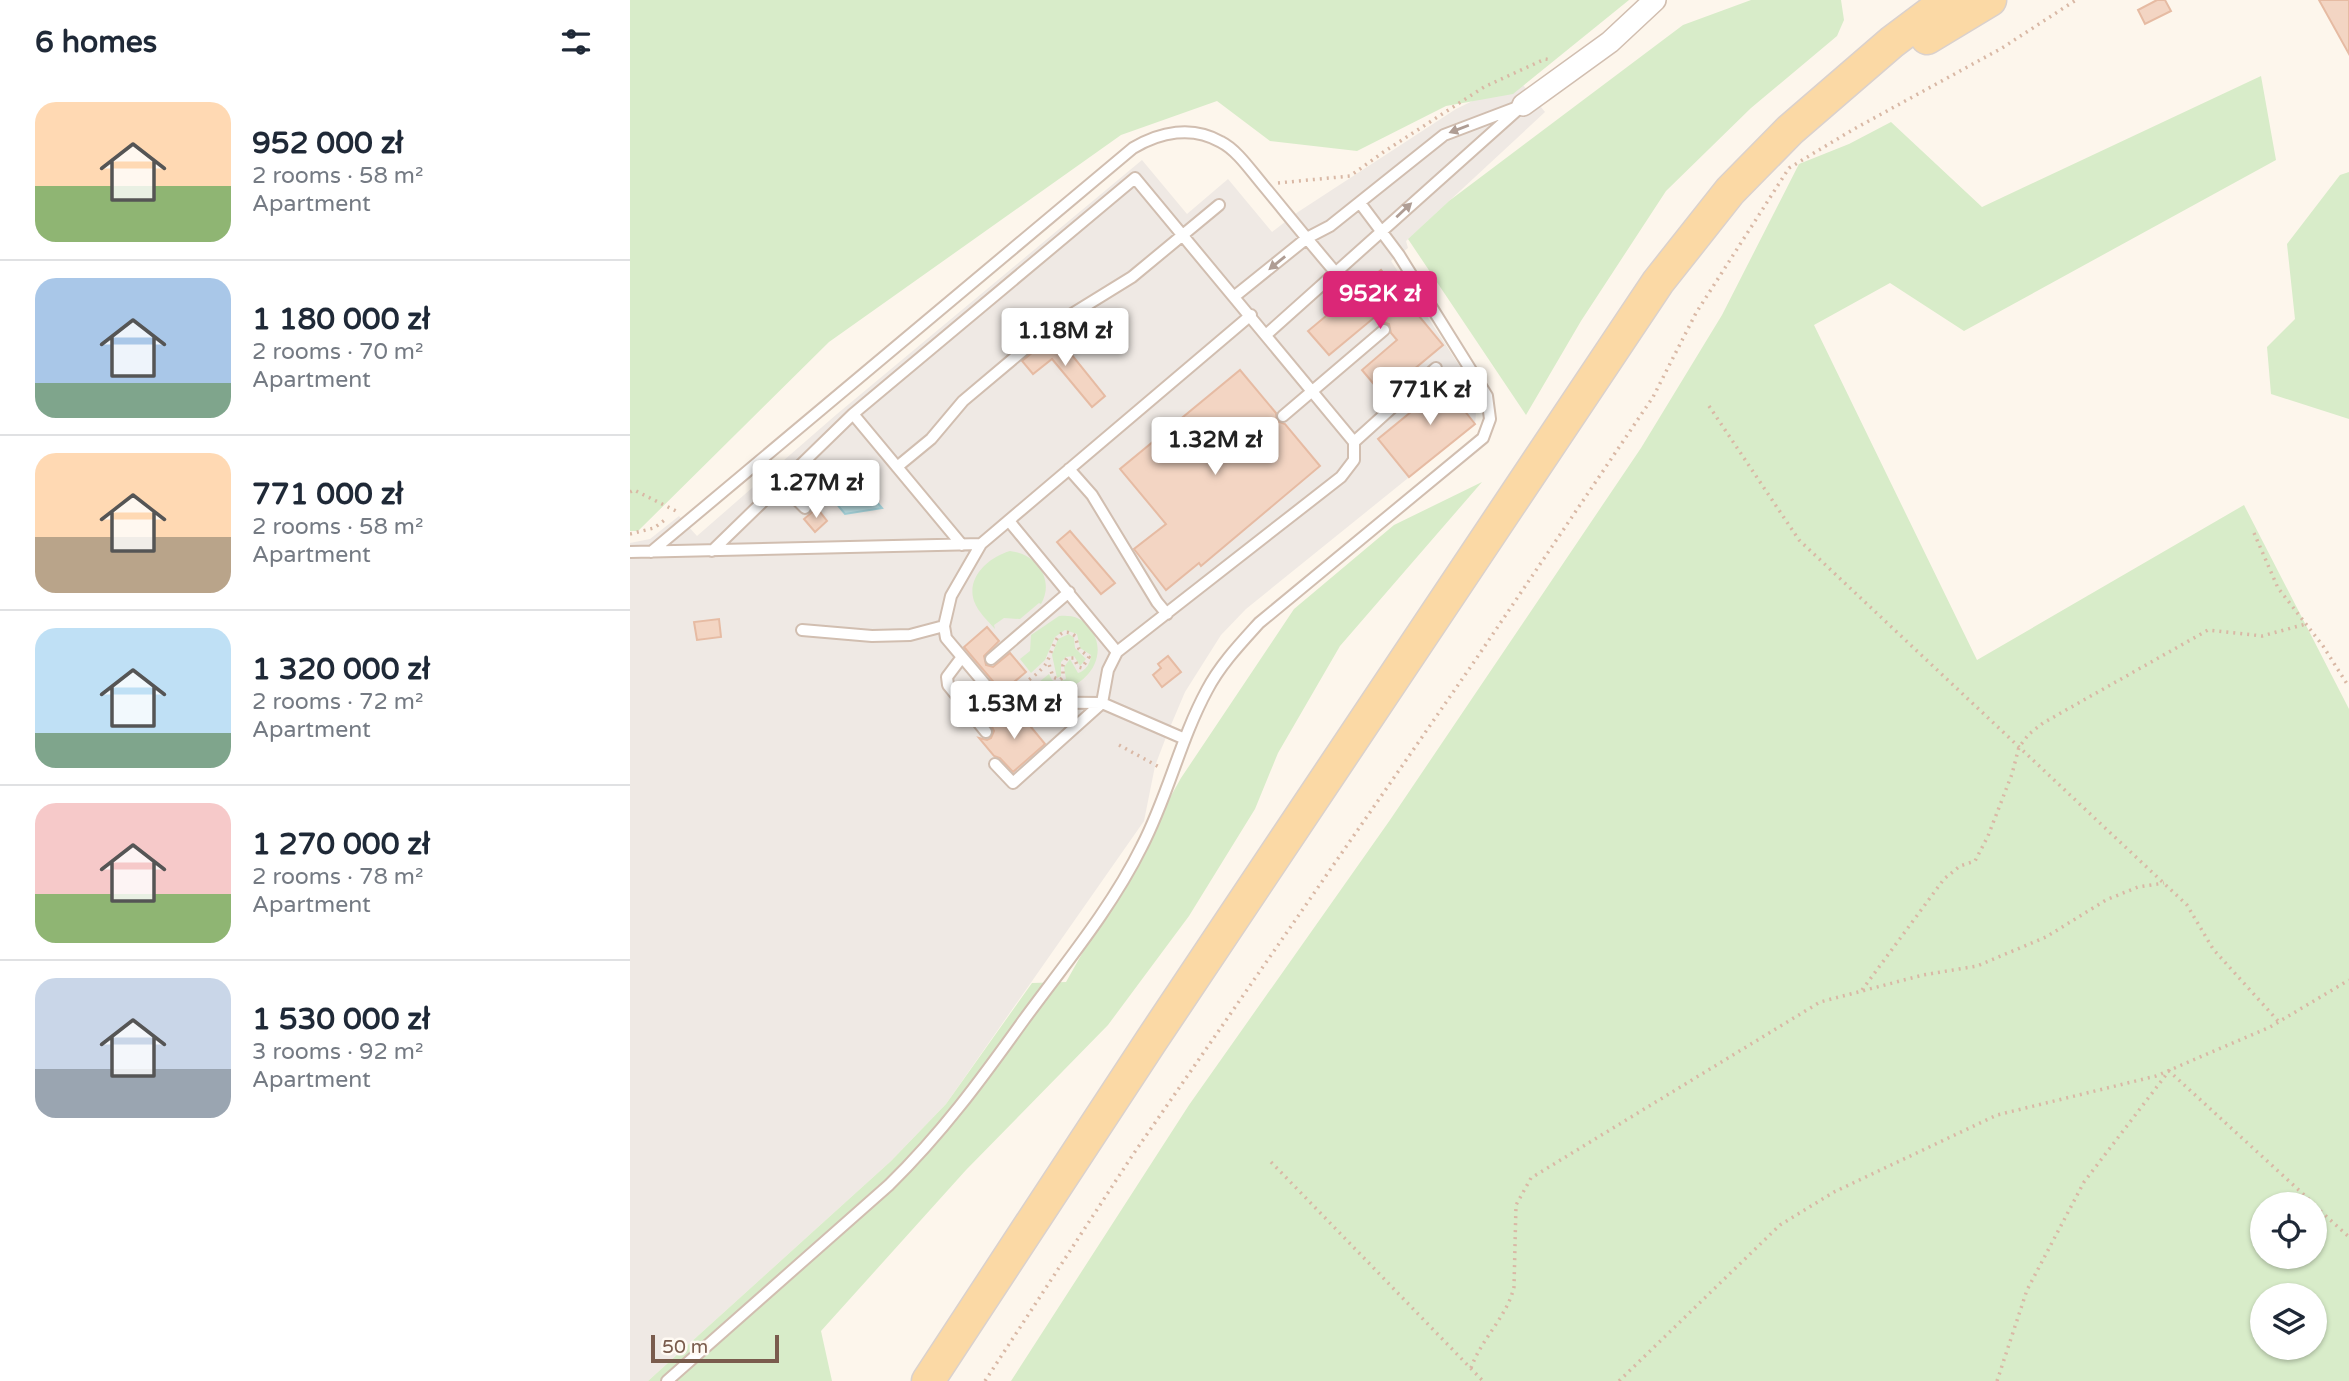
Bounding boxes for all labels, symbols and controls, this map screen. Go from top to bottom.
icon: filters [557,23,595,61]
text: 6 homes [35,24,157,61]
one-way arrow [1449,123,1470,134]
text: 952 000 zł [252,125,403,162]
icon: home [91,130,175,214]
text: 2 rooms · 58 m² [252,162,423,190]
text: Apartment [252,190,371,218]
one-way arrow [1395,203,1412,219]
one-way arrow [1268,255,1286,270]
pin: 952K zł [1315,272,1445,331]
text: 952K zł [1339,280,1421,308]
text: 1 180 000 zł [252,301,430,338]
icon: home [91,306,175,390]
pin: 1.18M zł [993,308,1137,368]
text: 1.18M zł [1018,317,1112,345]
text: 2 rooms · 70 m² [252,338,423,366]
text: Apartment [252,366,371,394]
pin: 771K zł [1365,368,1495,427]
text: 771K zł [1389,376,1471,404]
pin: 1.32M zł [1143,418,1287,477]
text: 1.32M zł [1168,426,1262,454]
pin: 1.27M zł [744,461,888,520]
text: 1.27M zł [769,469,863,497]
text: 771 000 zł [252,476,403,513]
icon: home [91,481,175,565]
text: 2 rooms · 58 m² [252,513,423,541]
text: Apartment [252,541,371,569]
text: 1 320 000 zł [252,651,430,688]
icon: home [91,656,175,740]
pin: 1.53M zł [942,682,1086,741]
text: 2 rooms · 72 m² [252,688,423,716]
text: 1.53M zł [967,690,1061,718]
text: Apartment [252,716,371,744]
text: 1 270 000 zł [252,826,430,863]
icon: home [91,831,175,915]
text: 2 rooms · 78 m² [252,863,423,891]
text: Apartment [252,891,371,919]
text: 1 530 000 zł [252,1001,430,1038]
icon: home [91,1006,175,1090]
text: 3 rooms · 92 m² [252,1038,423,1066]
text: Apartment [252,1066,371,1094]
map controls [2250,1192,2327,1360]
button: locate [2250,1192,2327,1269]
button: layers [2250,1283,2327,1360]
scale bar [651,1332,779,1364]
text: 50 m [662,1336,708,1358]

